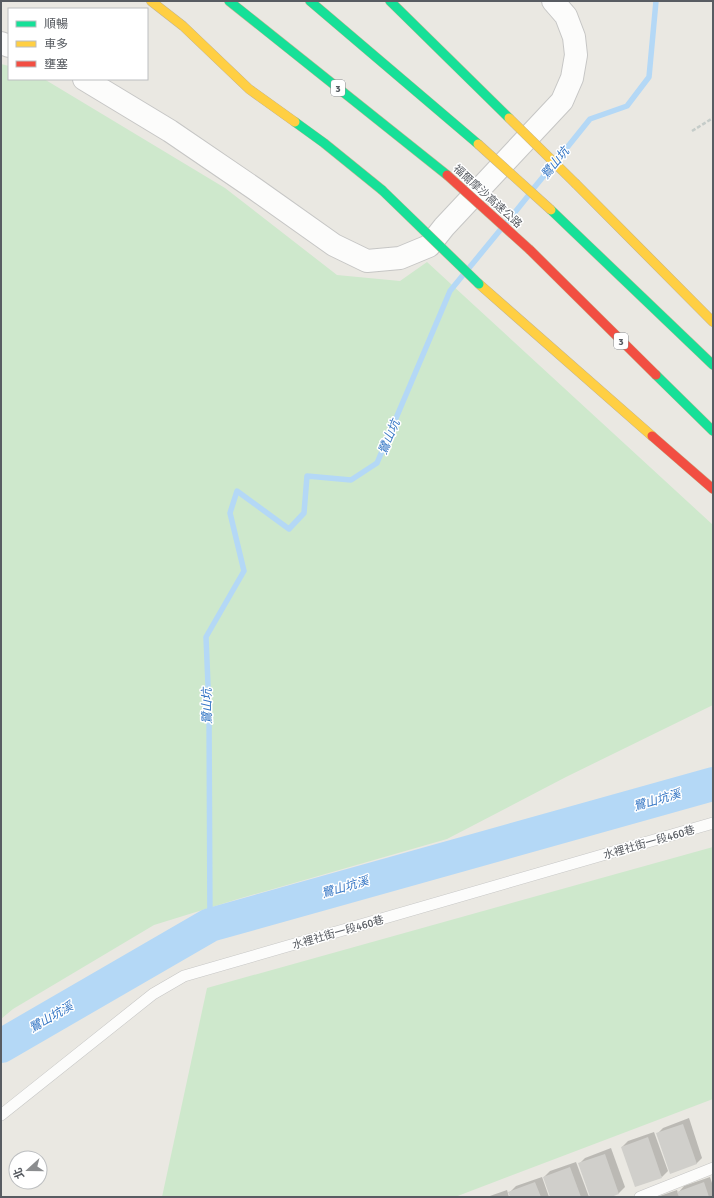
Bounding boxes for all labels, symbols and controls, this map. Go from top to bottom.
legend [8,8,148,80]
text: 順暢 [44,17,68,32]
text: 車多 [44,37,68,52]
text: 壅塞 [44,57,68,72]
road number: 3 [331,80,345,96]
water label: 鷺山坑 [538,143,574,182]
street label: 福爾摩沙高速公路 [451,162,525,231]
road number: 3 [614,333,628,349]
water label: 鷺山坑 [376,416,404,457]
water label: 鷺山坑 [200,686,215,724]
water label: 鷺山坑溪 [632,786,684,814]
street label: 水裡社街一段460巷 [602,823,697,862]
water label: 鷺山坑溪 [320,873,372,901]
street label: 水裡社街一段460巷 [291,913,386,952]
water label: 鷺山坑溪 [27,998,78,1036]
north arrow [8,1150,48,1190]
text: 北 [11,1166,27,1181]

